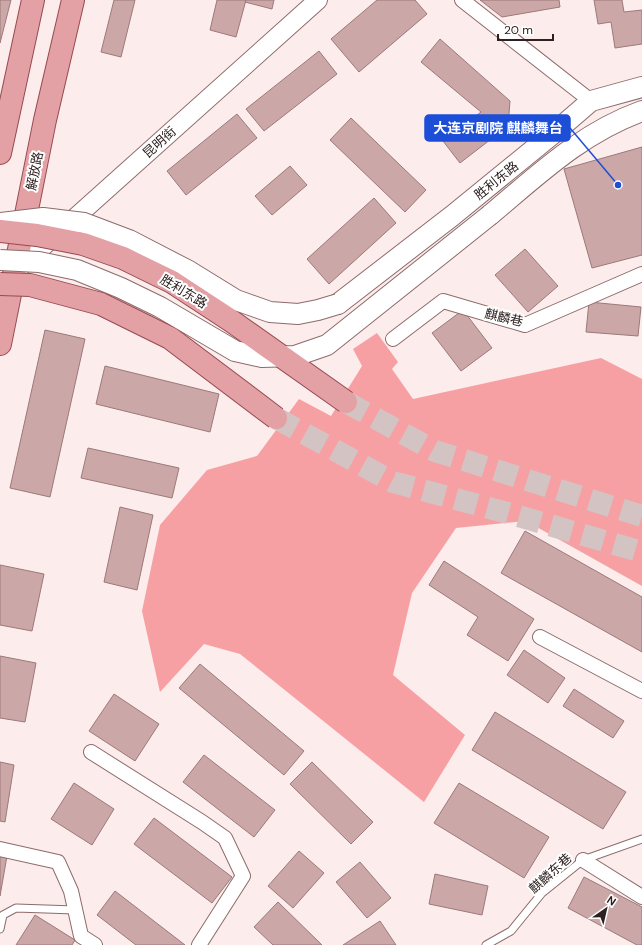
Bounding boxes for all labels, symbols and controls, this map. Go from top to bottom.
scale bar [498,16,553,42]
text: 20 m [504,22,533,38]
callout: 大连京剧院 麒麟舞台 [425,115,570,141]
text: 大连京剧院 麒麟舞台 [433,119,563,137]
street label: 昆明街 [139,123,180,162]
street label: 解放路 [22,150,47,192]
street label: 胜利东路 [471,157,522,203]
street label: 胜利东路 [157,271,210,312]
street label: 麒麟巷 [483,305,525,330]
street label: 麒麟东巷 [525,850,575,897]
north arrow [586,889,626,929]
text: N [604,893,619,909]

